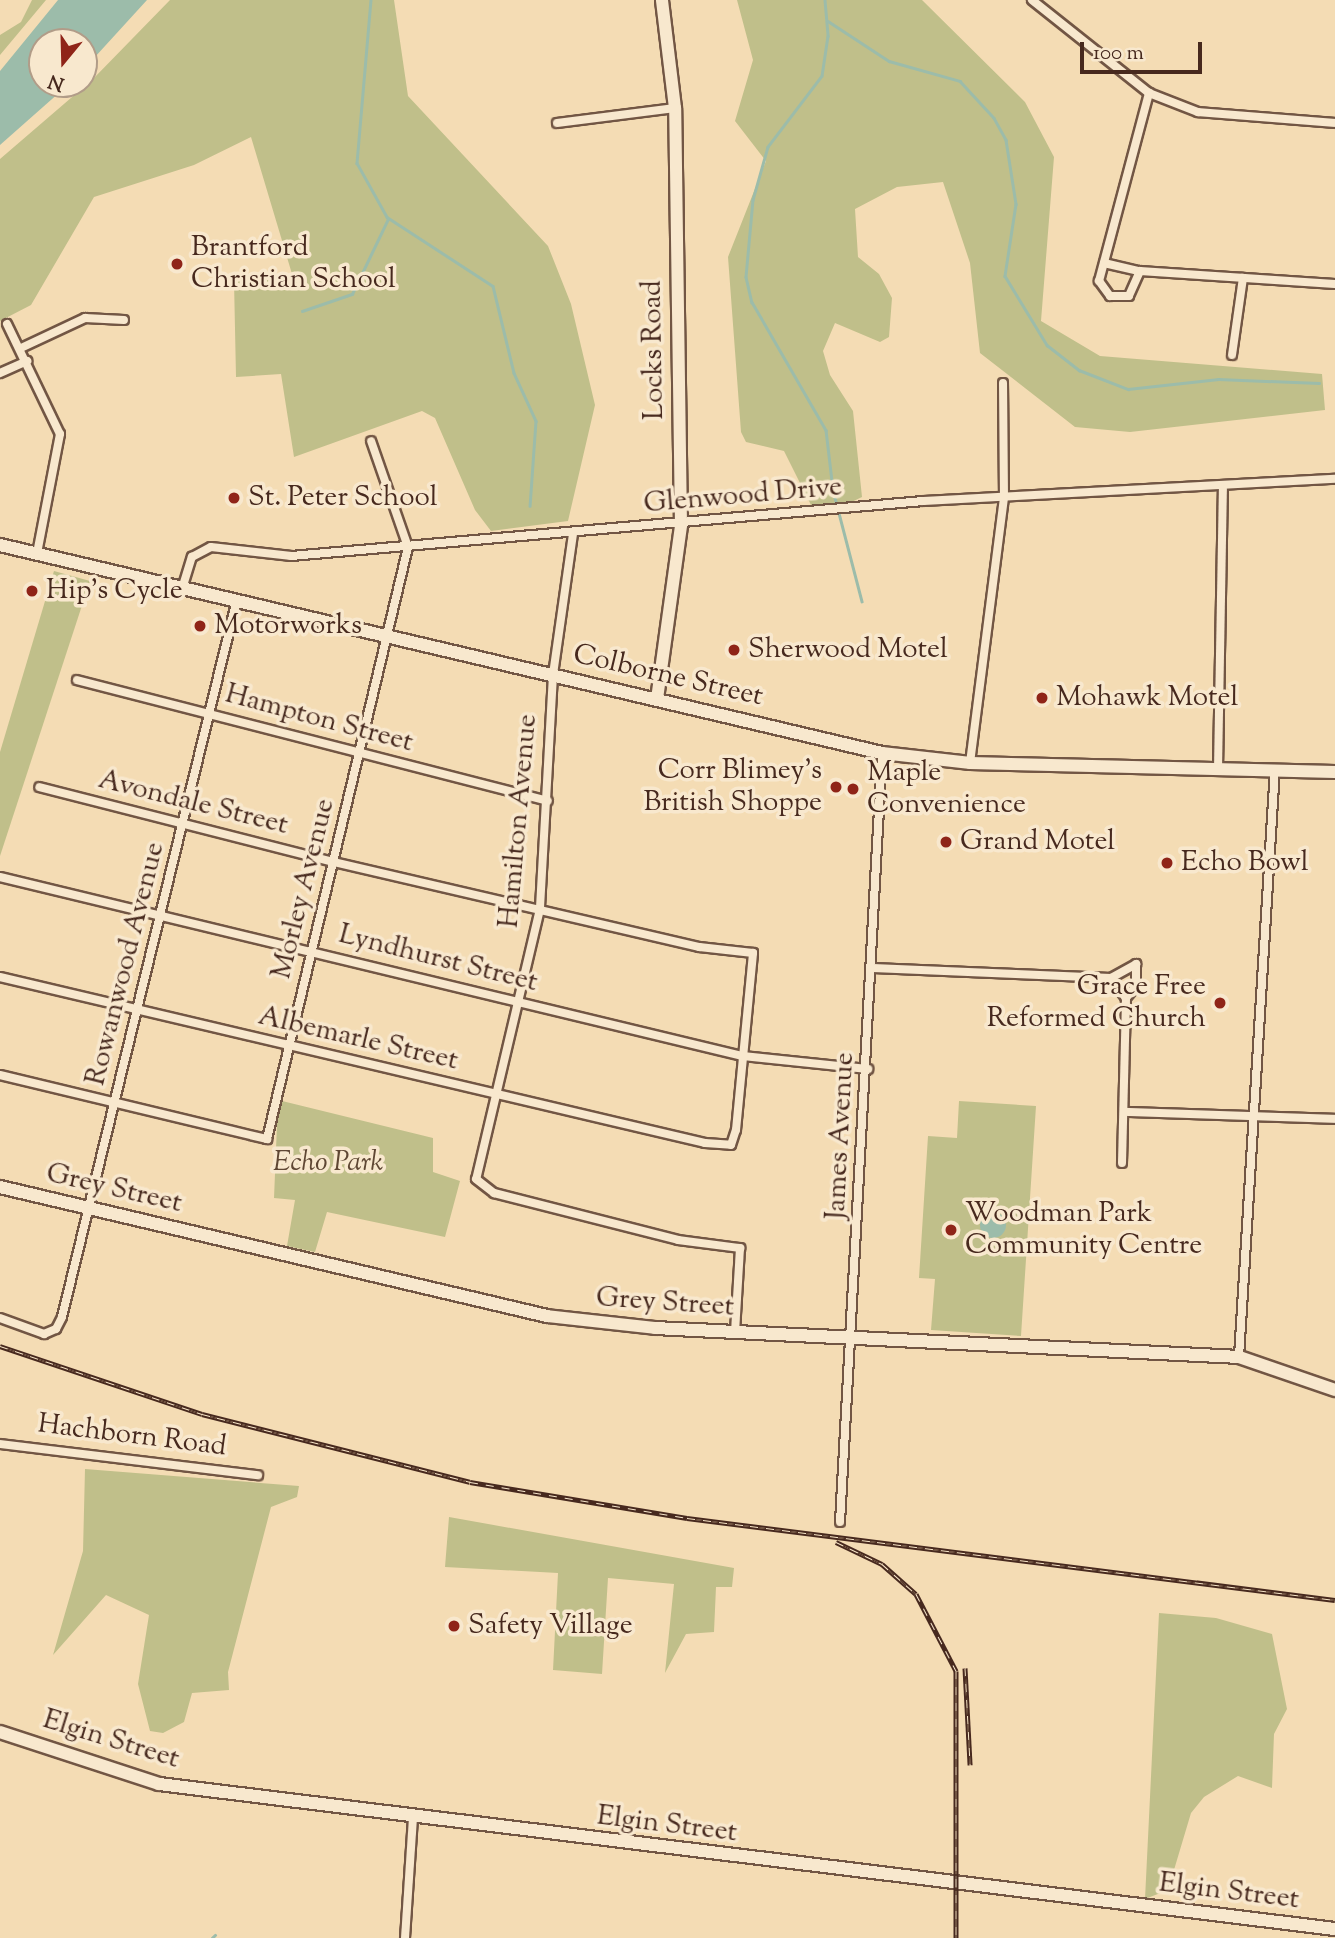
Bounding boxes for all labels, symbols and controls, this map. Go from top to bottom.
north arrow [28,28,98,98]
scale bar [1083,28,1206,72]
text: 100 m [1093,39,1144,69]
text: N [45,66,68,97]
place label: Brantford Christian School [191,231,396,297]
marker: Brantford Christian School [169,256,185,272]
street label: Locks Road [636,280,672,420]
street label: Glenwood Drive [642,471,844,521]
place label: St. Peter School [248,481,438,515]
marker: St. Peter School [226,490,242,506]
place label: Hip’s Cycle [46,574,183,608]
marker: Hip’s Cycle [24,583,40,599]
place label: Motorworks [214,609,362,643]
marker: Motorworks [192,618,208,634]
place label: Sherwood Motel [748,633,948,667]
street label: Colborne Street [570,638,766,714]
marker: Sherwood Motel [726,642,742,658]
street label: Hampton Street [221,678,417,760]
place label: Mohawk Motel [1056,681,1238,715]
marker: Mohawk Motel [1034,690,1050,706]
street label: Hamilton Avenue [493,713,545,929]
place label: Corr Blimey's British Shoppe [643,754,822,820]
place label: Maple Convenience [867,756,1026,822]
street label: Avondale Street [95,763,291,843]
marker: Corr Blimey's British Shoppe [828,779,844,795]
marker: Maple Convenience [845,781,861,797]
street label: Morley Avenue [265,795,343,983]
place label: Grand Motel [960,825,1115,859]
marker: Grand Motel [938,834,954,850]
street label: Rowanwood Avenue [80,839,172,1089]
place label: Echo Bowl [1181,846,1309,880]
marker: Echo Bowl [1159,855,1175,871]
street label: Lyndhurst Street [335,918,541,1000]
place label: Grace Free Reformed Church [987,970,1206,1036]
marker: Grace Free Reformed Church [1212,995,1228,1011]
street label: Albemarle Street [255,1000,461,1078]
street label: James Avenue [820,1052,862,1220]
park label: Echo Park [273,1146,383,1180]
street label: Grey Street [43,1157,185,1221]
place label: Woodman Park Community Centre [965,1197,1202,1263]
marker: Woodman Park Community Centre [943,1222,959,1238]
street label: Grey Street [595,1281,735,1325]
street label: Hachborn Road [36,1408,228,1464]
place label: Safety Village [468,1609,633,1643]
marker: Safety Village [446,1618,462,1634]
street label: Elgin Street [39,1703,183,1777]
street label: Elgin Street [595,1800,739,1850]
street label: Elgin Street [1157,1867,1301,1917]

